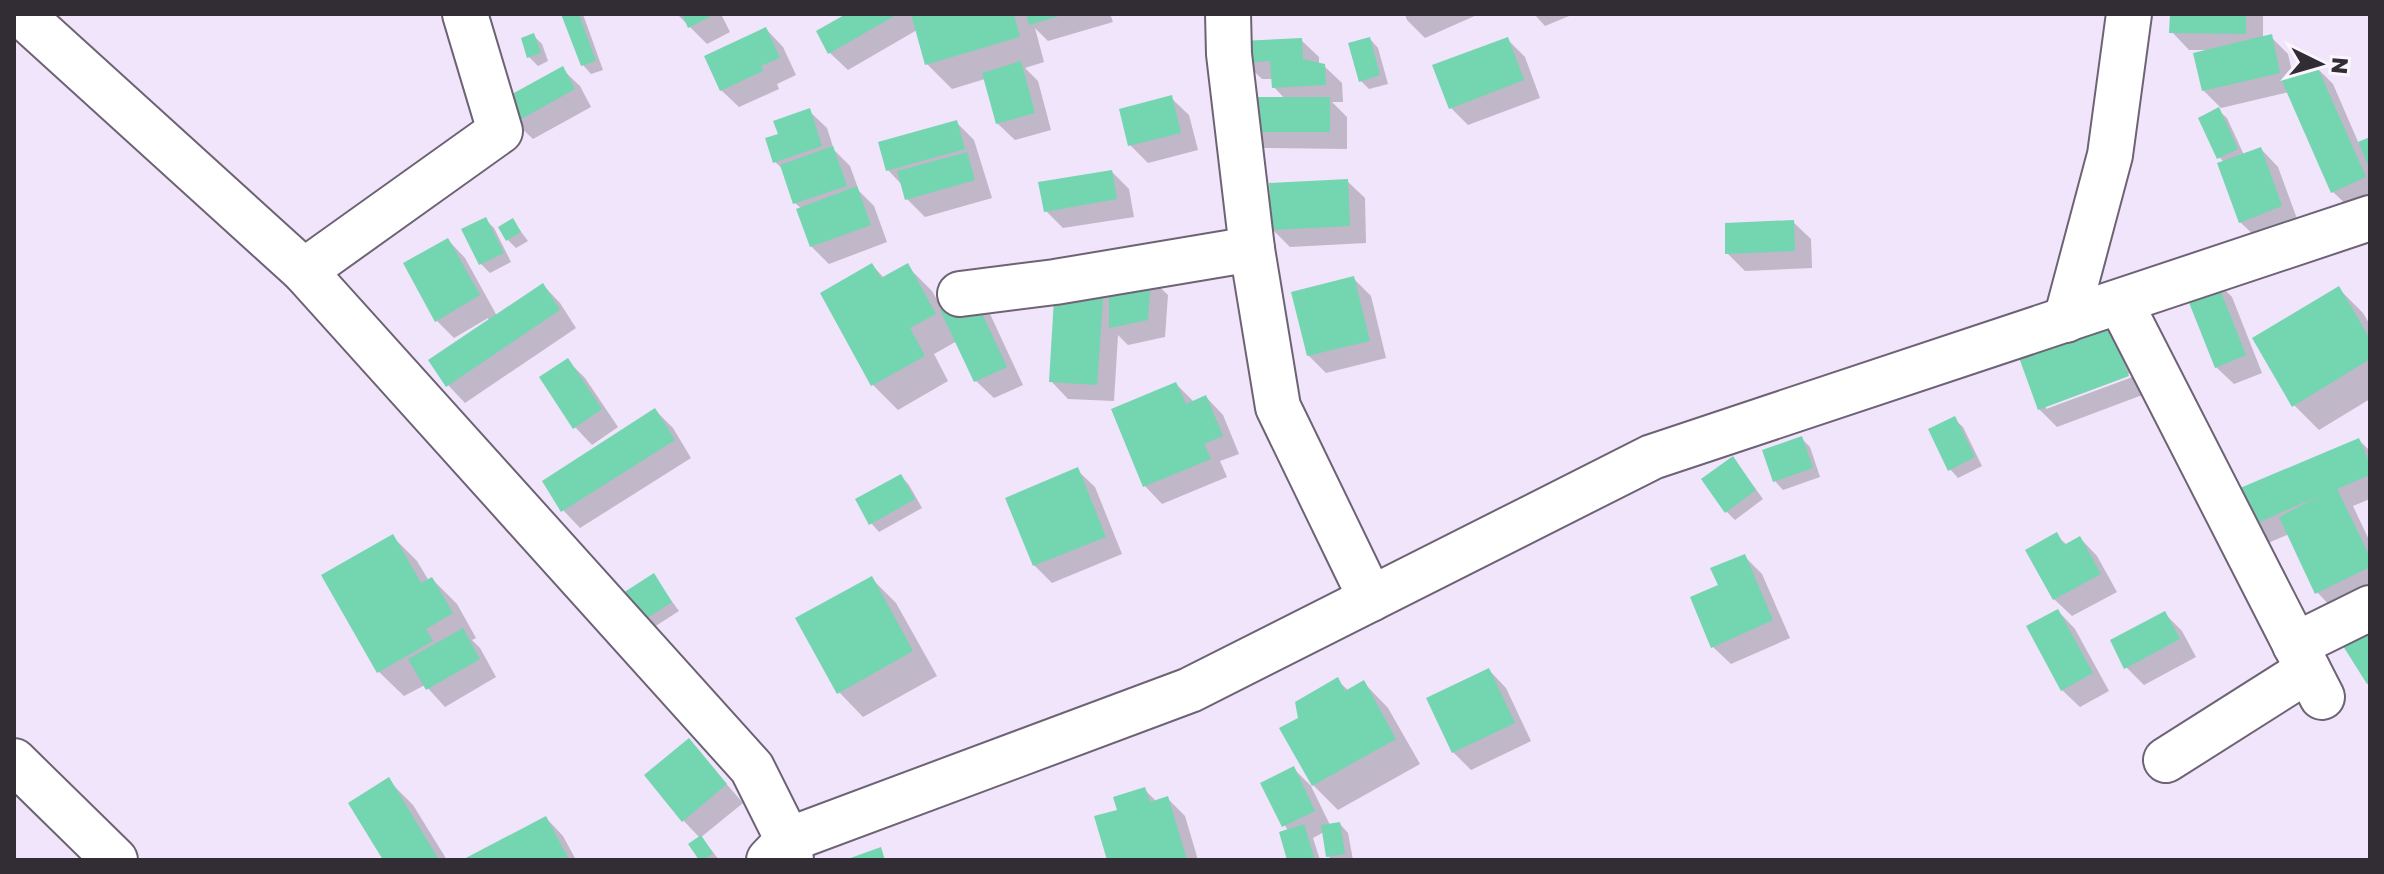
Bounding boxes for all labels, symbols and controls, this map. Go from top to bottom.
north arrow [2280,24,2360,104]
text: N [2326,56,2355,75]

